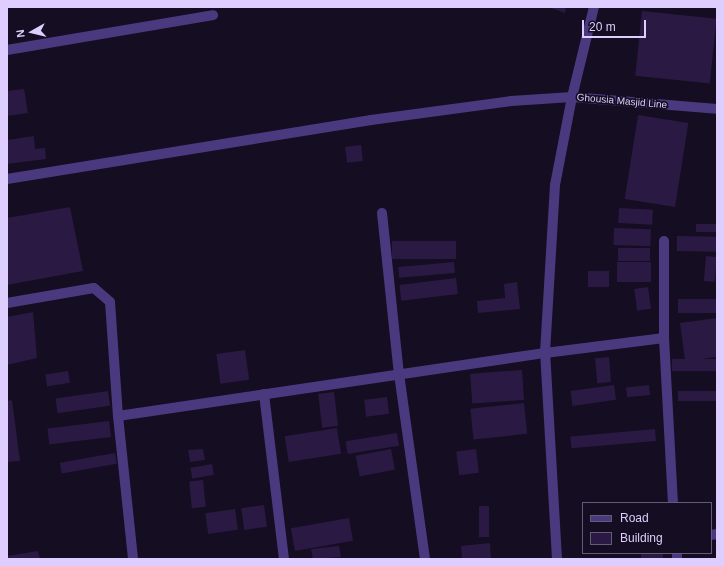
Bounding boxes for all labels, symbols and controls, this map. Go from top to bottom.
north arrow [12,12,52,52]
scale bar [584,12,648,38]
text: 20 m [589,20,616,34]
text: N [14,29,27,38]
street label: Ghousia Masjid Line [576,91,668,111]
legend [582,502,712,554]
text: Road [620,511,649,525]
text: Building [620,531,663,545]

